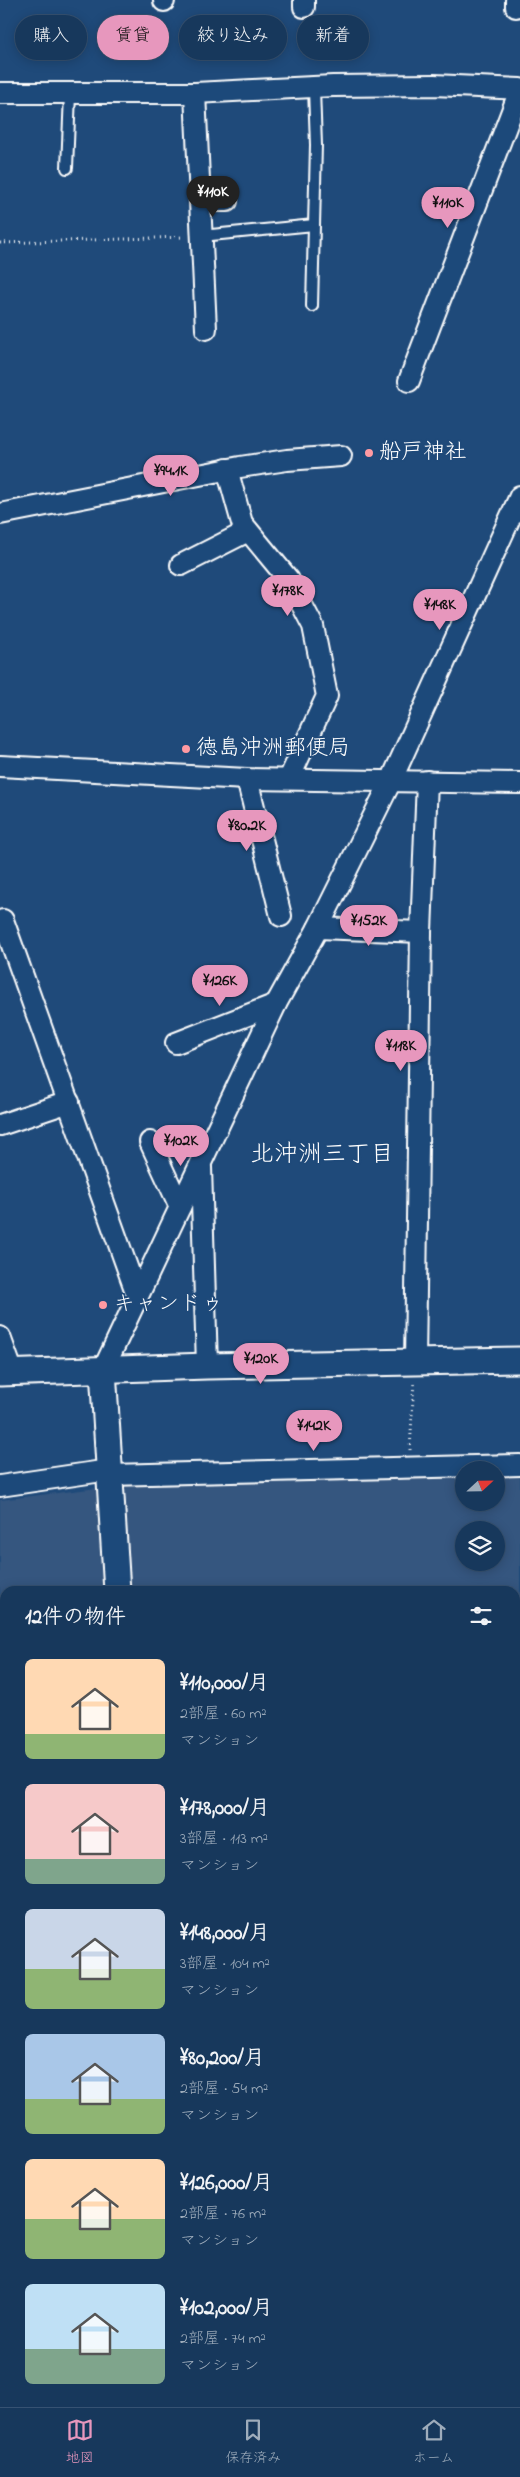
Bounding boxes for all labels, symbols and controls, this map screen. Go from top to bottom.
chip: 購入 [15,15,87,60]
chip: 賃貸 [97,15,169,60]
chip: 絞り込み [179,15,287,60]
chip: 新着 [297,15,369,60]
pin: ¥110K [178,176,248,218]
text: ¥110K [197,180,229,204]
pin: ¥110K [413,186,483,229]
text: ¥110K [432,191,464,215]
place label: 船戸神社 [379,437,467,469]
marker: 船戸神社 [363,447,375,459]
pin: ¥94.1K [130,454,212,497]
text: ¥94.1K [154,459,188,483]
pin: ¥178K [253,574,323,617]
text: ¥178K [272,579,304,603]
pin: ¥148K [405,588,475,631]
text: ¥148K [424,593,456,617]
place label: 徳島沖洲郵便局 [196,733,350,765]
marker: 徳島沖洲郵便局 [180,743,192,755]
pin: ¥80.2K [206,810,288,852]
text: ¥80.2K [228,814,266,838]
pin: ¥152K [334,904,404,947]
text: ¥152K [351,909,387,933]
pin: ¥126K [185,964,255,1007]
text: ¥126K [203,969,237,993]
pin: ¥118K [366,1030,436,1072]
text: ¥118K [386,1034,416,1058]
pin: ¥102K [146,1124,216,1167]
text: ¥102K [164,1129,198,1153]
district label: 北沖洲三丁目 [250,1138,394,1173]
place label: キャンドゥ [113,1289,223,1321]
marker: キャンドゥ [97,1299,109,1311]
pin: ¥120K [226,1342,296,1385]
text: ¥120K [244,1347,278,1371]
pin: ¥142K [279,1410,349,1452]
text: ¥142K [297,1414,331,1438]
north arrow [455,1461,505,1511]
map controls [455,1461,505,1571]
button: layers [455,1521,505,1571]
icon: filters [467,1602,495,1630]
text: 12件の物件 [25,1603,126,1633]
text: ¥110,000/月 [180,1669,269,1699]
icon: home [65,1679,125,1739]
text: 2部屋 · 60 m² [180,1702,266,1726]
text: マンション [180,1729,259,1753]
text: ¥178,000/月 [180,1794,270,1824]
icon: home [65,1804,125,1864]
text: 3部屋 · 113 m² [180,1827,268,1851]
text: マンション [180,1854,259,1878]
text: ¥148,000/月 [180,1919,270,1949]
icon: home [65,1929,125,1989]
text: 3部屋 · 104 m² [180,1952,270,1976]
text: マンション [180,1979,259,2003]
text: ¥80,200/月 [180,2044,265,2074]
icon: home [65,2054,125,2114]
text: 2部屋 · 54 m² [180,2077,268,2101]
text: マンション [180,2104,259,2128]
text: ¥126,000/月 [180,2169,273,2199]
icon: home [65,2179,125,2239]
text: 2部屋 · 76 m² [180,2202,266,2226]
text: マンション [180,2229,259,2253]
text: ¥102,000/月 [180,2294,273,2324]
icon: home [65,2304,125,2364]
text: 2部屋 · 74 m² [180,2327,266,2351]
text: マンション [180,2354,259,2378]
tab: 地図 [66,2416,94,2469]
tab: 保存済み [225,2416,281,2469]
tab: ホーム [413,2416,454,2469]

